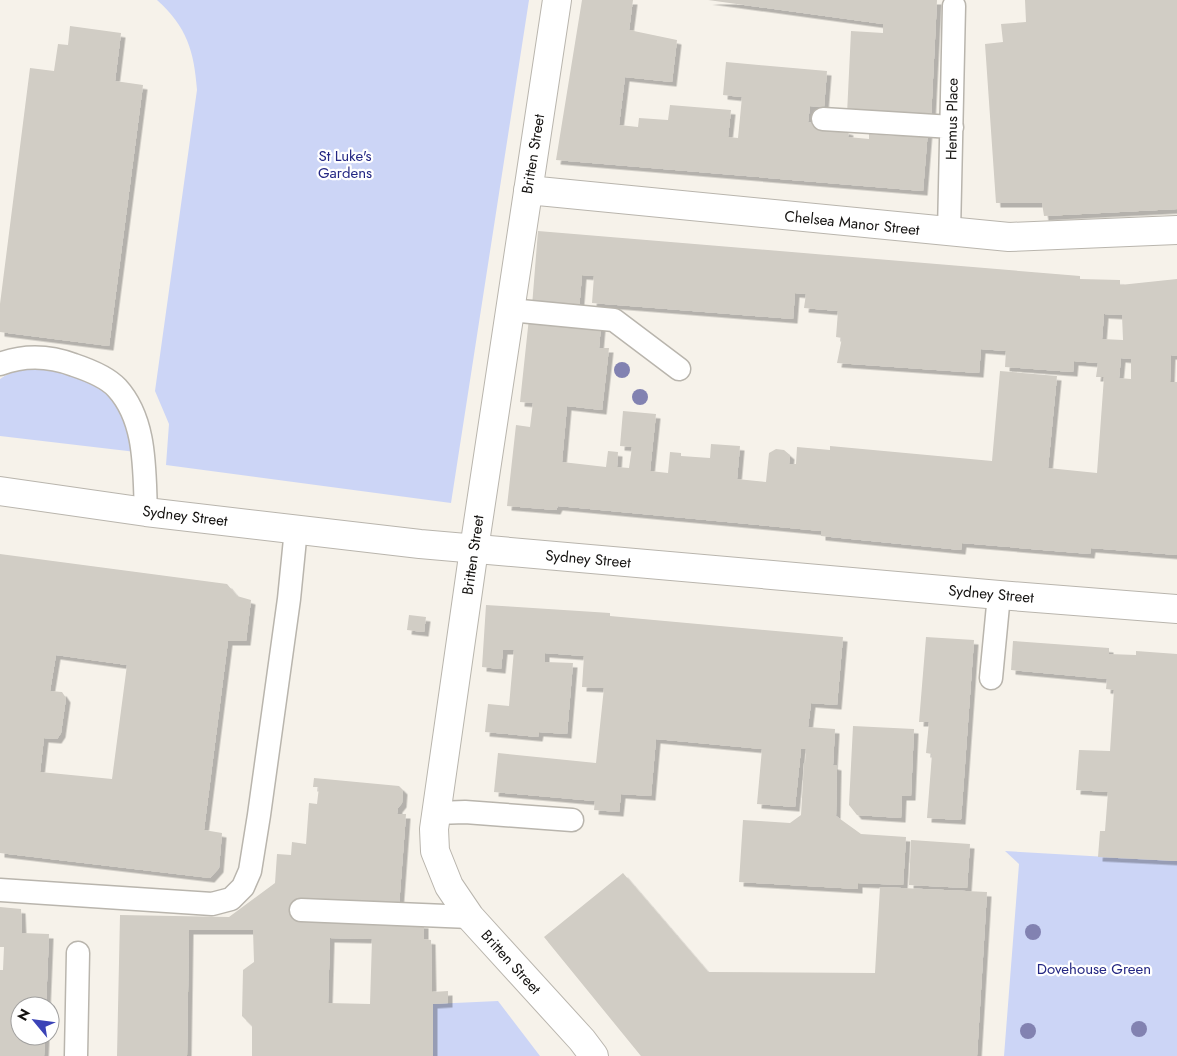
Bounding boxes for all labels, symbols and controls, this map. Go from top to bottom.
street label: Hemus Place [940,77,964,160]
street label: Britten Street [516,112,550,195]
park label: St Luke's Gardens [318,145,372,184]
street label: Chelsea Manor Street [783,205,921,241]
street label: Sydney Street [141,500,229,532]
street label: Britten Street [457,513,490,596]
street label: Sydney Street [544,544,632,574]
street label: Sydney Street [947,579,1035,609]
street label: Britten Street [476,925,546,1000]
park label: Dovehouse Green [1037,958,1151,980]
north arrow [10,996,60,1046]
text: N [12,1005,35,1024]

